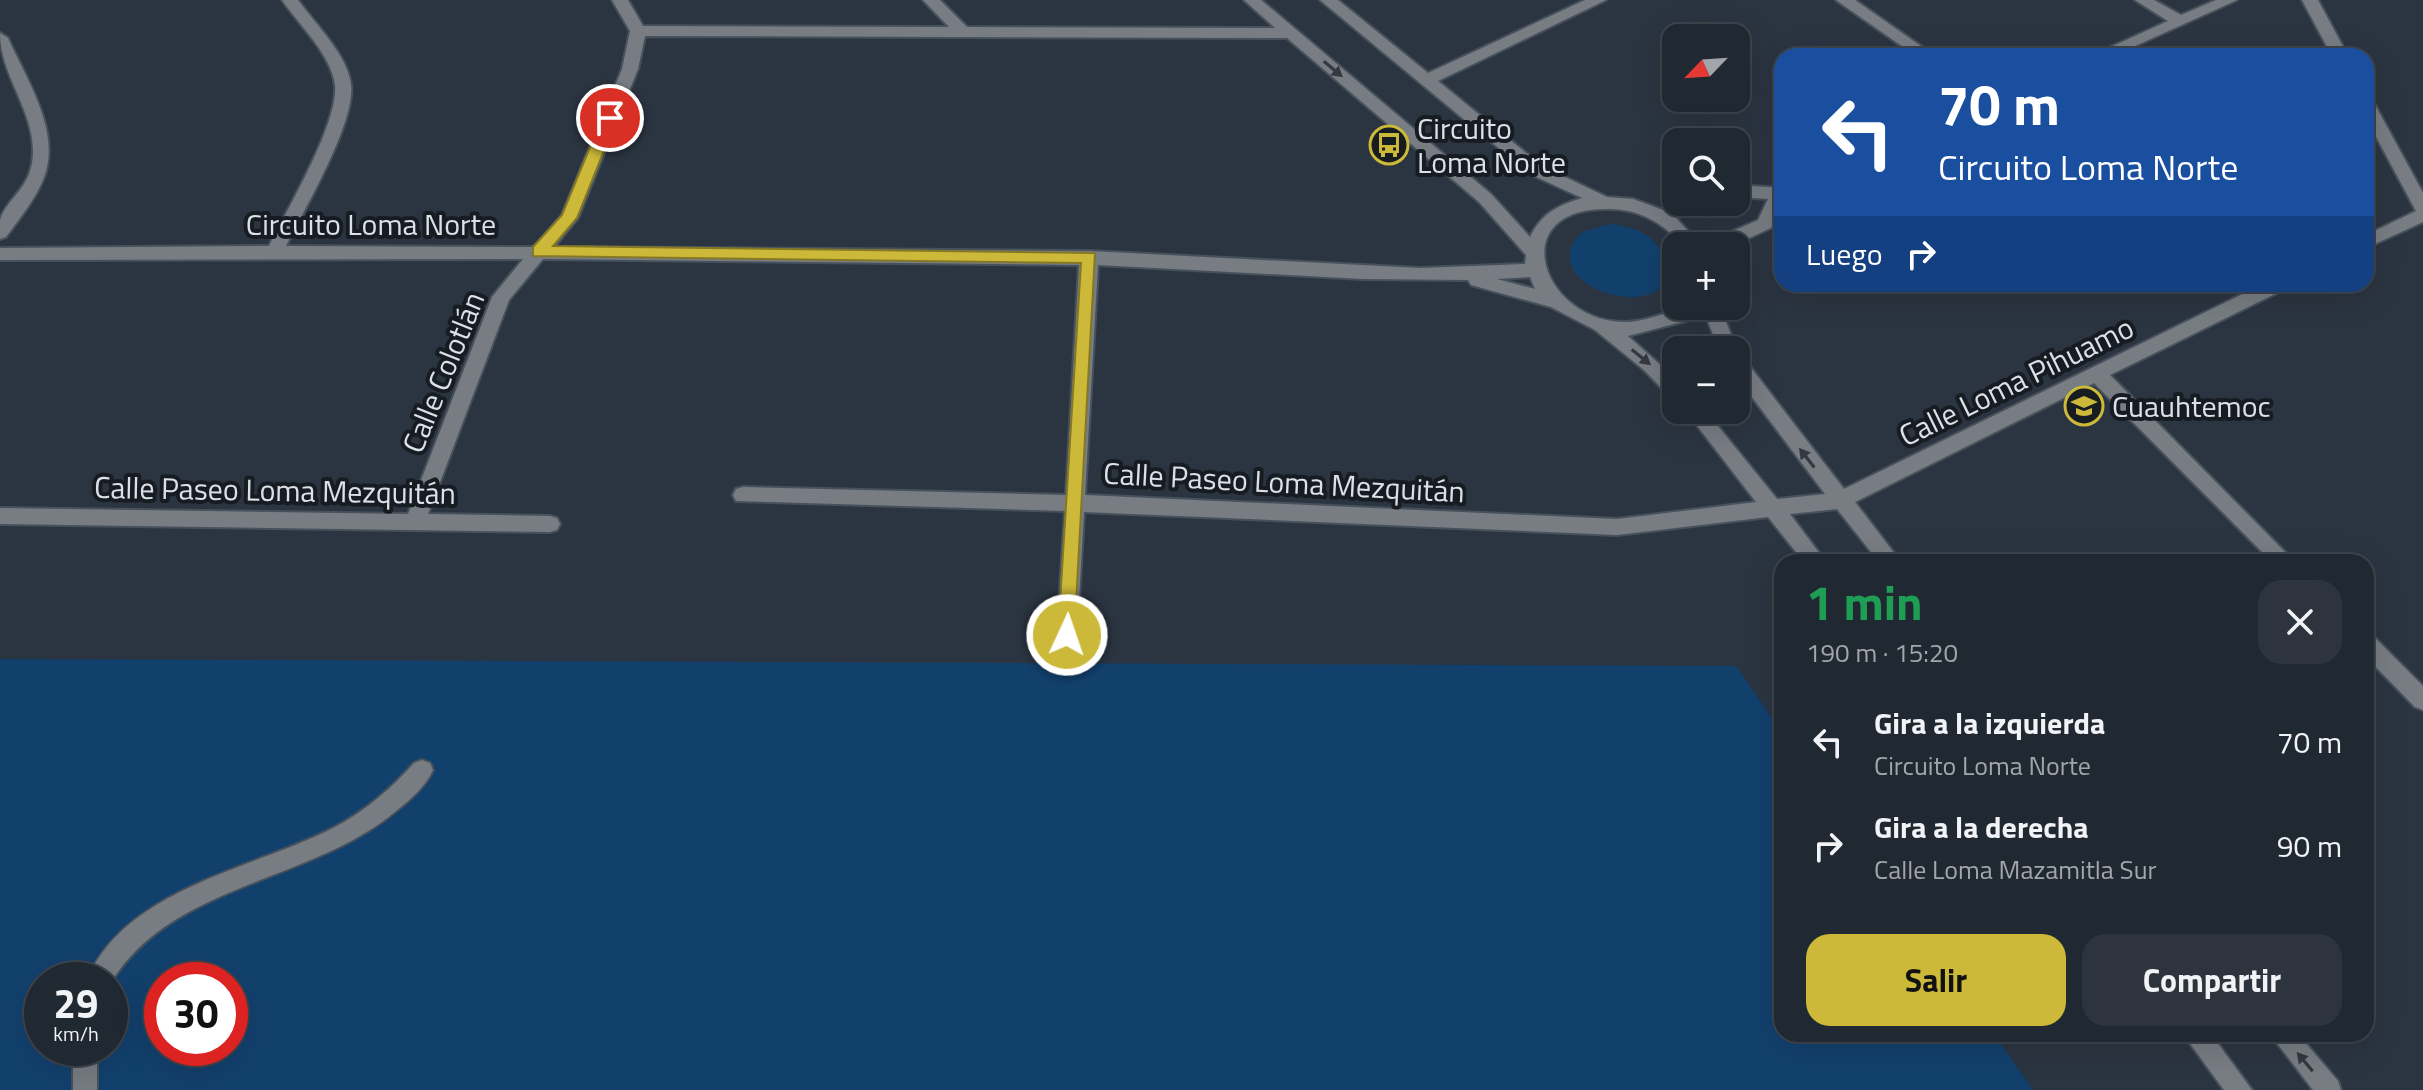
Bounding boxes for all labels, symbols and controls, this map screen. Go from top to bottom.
north arrow [1662,24,1750,112]
map controls [1662,24,1750,424]
one-way arrow [1322,60,1342,77]
text: 70 m [1938,62,2060,147]
icon: left [1806,80,1910,184]
pin [576,84,644,152]
icon: arrive [588,96,632,140]
place label: Circuito Loma Norte [1417,105,1566,185]
bus stop icon: Circuito Loma Norte [1368,124,1410,166]
button: search [1662,128,1750,216]
text: Circuito Loma Norte [1938,139,2238,194]
street label: Circuito Loma Norte [246,201,496,247]
text: Luego [1806,231,1883,277]
button: + [1662,232,1750,320]
icon: right [1899,232,1943,276]
street label: Calle Colotlán [390,285,496,459]
street label: Calle Loma Pihuamo [1891,304,2141,458]
button: − [1662,336,1750,424]
one-way arrow [1631,348,1651,365]
place label: Cuauhtemoc [2112,383,2271,429]
school or university icon: Cuauhtemoc [2063,385,2105,427]
one-way arrow [1799,448,1815,468]
street label: Calle Paseo Loma Mezquitán [1102,450,1466,514]
street label: Calle Paseo Loma Mezquitán [94,464,456,516]
text: 1 min [1806,566,1923,639]
button: close [2258,580,2342,664]
position arrow [1025,593,1109,677]
text: 190 m · 15:20 [1806,633,1958,672]
text: Gira a la izquierda [1874,700,2105,746]
text: 70 m [2277,719,2342,765]
icon: left [1806,720,1850,764]
text: Circuito Loma Norte [1874,746,2091,785]
text: Gira a la derecha [1874,804,2089,850]
text: 90 m [2277,823,2342,869]
icon: right [1806,824,1850,868]
text: Calle Loma Mazamitla Sur [1874,850,2157,889]
button: Salir [1806,934,2066,1026]
button: Compartir [2082,934,2342,1026]
speed limit sign: 30 [144,962,248,1066]
text: 29 [54,973,98,1034]
text: km/h [53,1018,99,1049]
one-way arrow [2297,1052,2314,1072]

